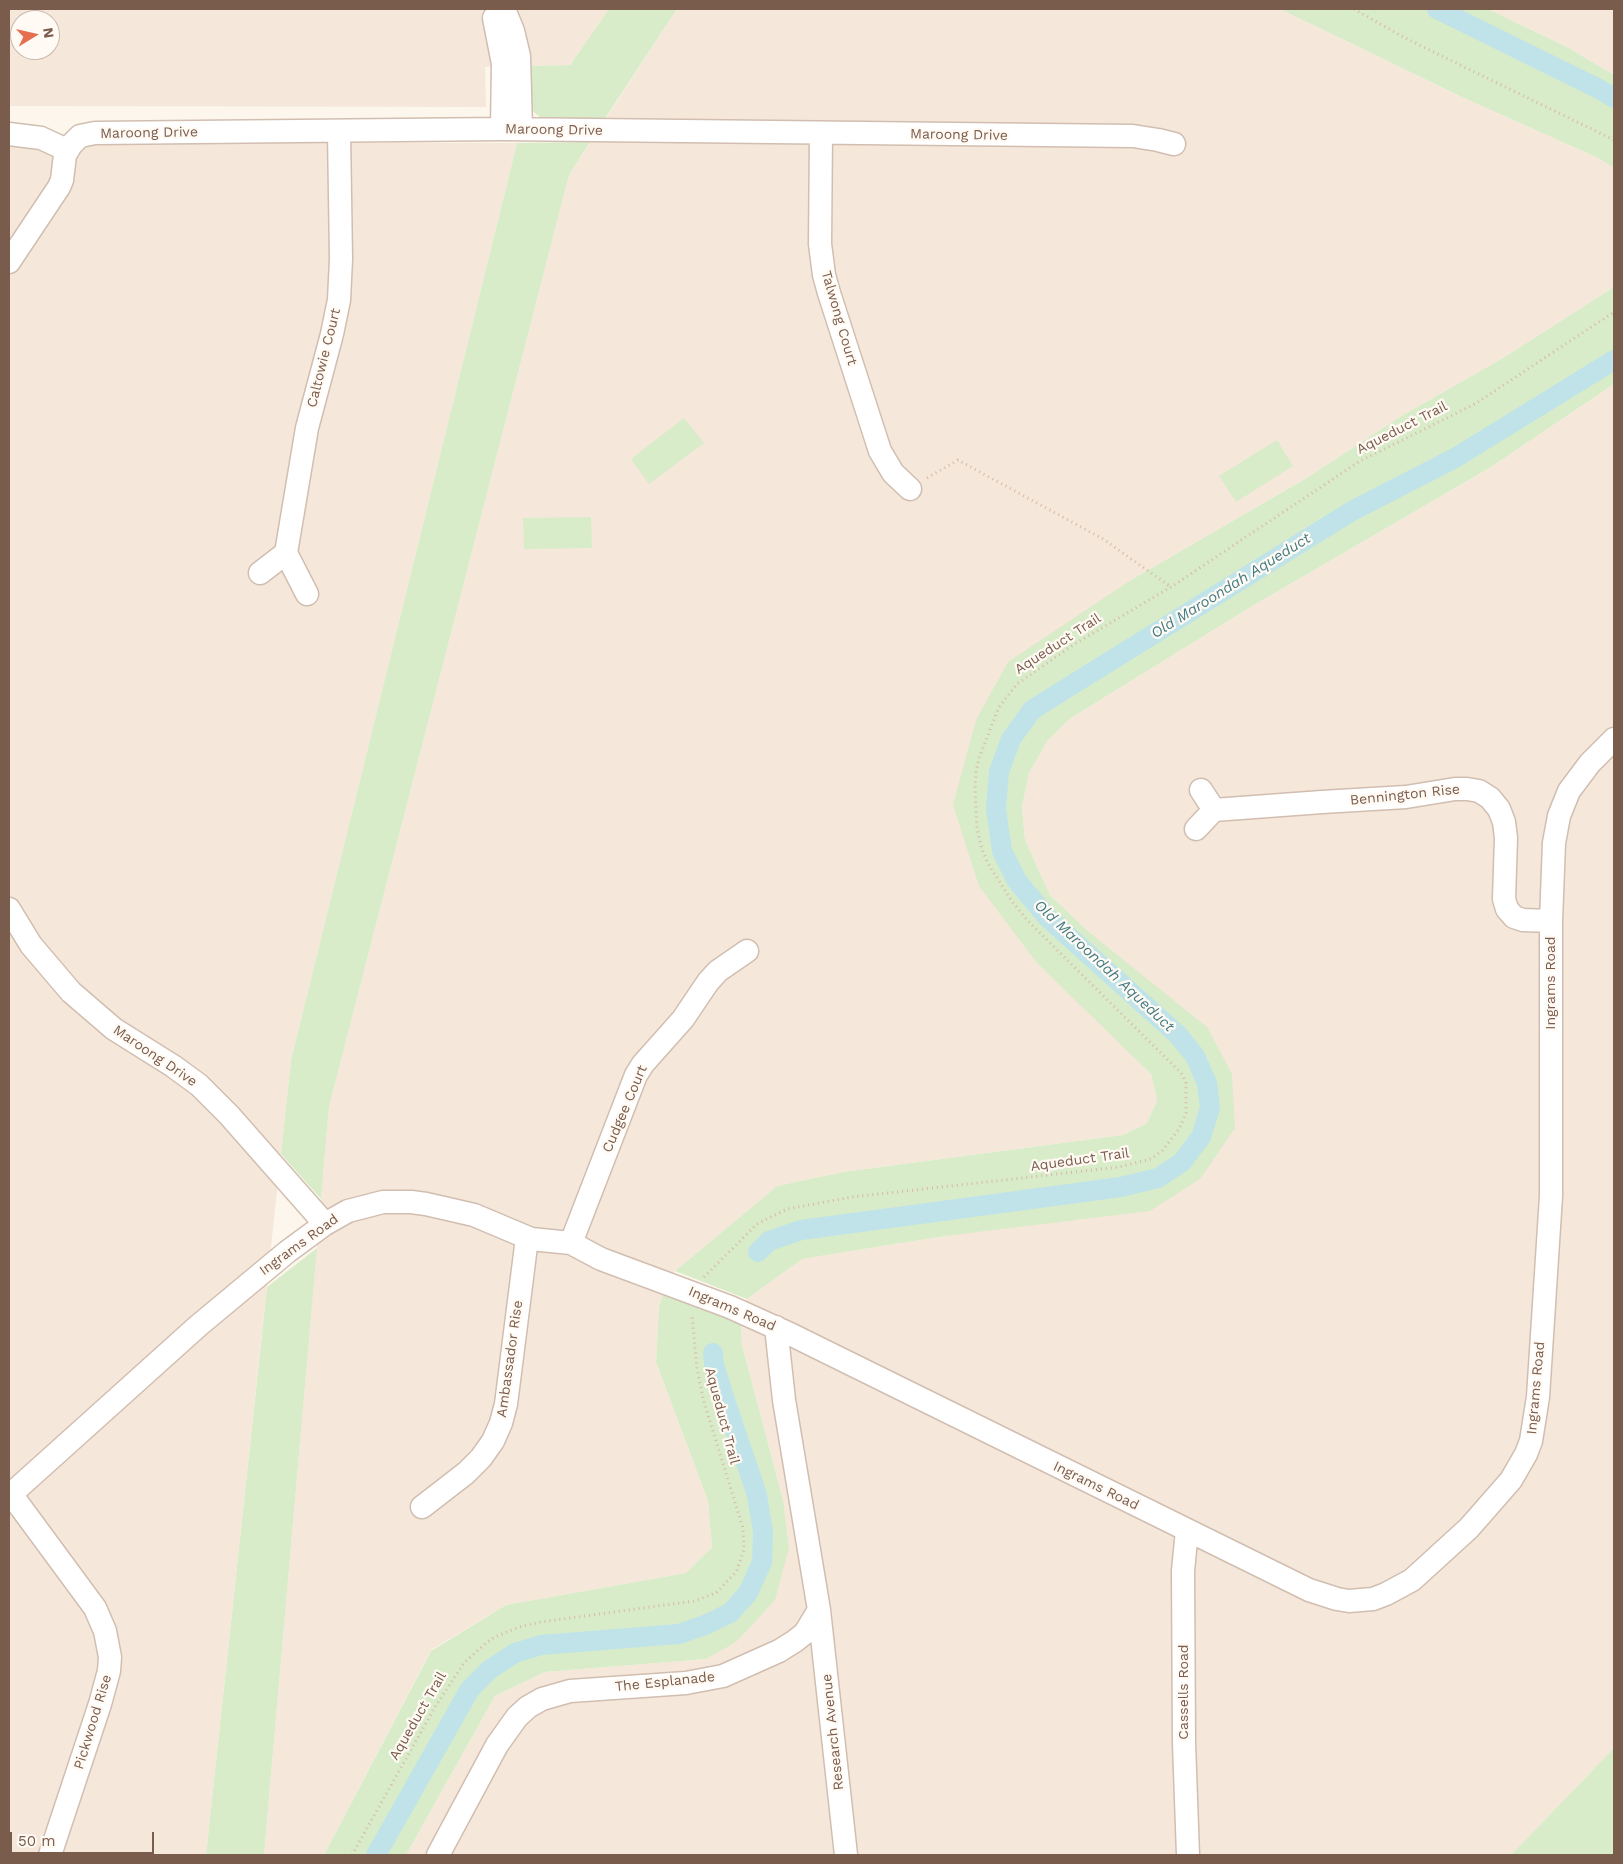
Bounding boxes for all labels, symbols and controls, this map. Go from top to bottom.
north arrow [10,10,60,60]
text: N [40,26,58,39]
street label: Maroong Drive [505,121,603,139]
street label: Maroong Drive [100,124,198,142]
street label: Maroong Drive [910,126,1008,144]
street label: Talwong Court [817,269,861,367]
street label: Caltowie Court [304,307,344,409]
street label: Aqueduct Trail [1354,398,1450,458]
water label: Old Maroondah Aqueduct [1148,529,1314,643]
street label: Aqueduct Trail [1012,610,1104,678]
street label: Bennington Rise [1349,781,1461,809]
water label: Old Maroondah Aqueduct [1030,896,1178,1036]
street label: Ingrams Road [1543,936,1559,1030]
street label: Maroong Drive [110,1022,200,1090]
street label: Cudgee Court [599,1063,651,1155]
street label: Aqueduct Trail [1030,1145,1130,1175]
street label: Ingrams Road [256,1211,342,1279]
street label: Ingrams Road [686,1283,778,1335]
street label: Ambassador Rise [493,1299,527,1419]
street label: Ingrams Road [1524,1341,1548,1435]
street label: Aqueduct Trail [701,1366,743,1466]
street label: Ingrams Road [1050,1458,1142,1514]
street label: Cassells Road [1176,1644,1192,1740]
street label: The Esplanade [614,1668,716,1696]
street label: Aqueduct Trail [386,1669,450,1763]
street label: Pickwood Rise [71,1673,115,1771]
street label: Research Avenue [819,1673,847,1791]
scale bar [12,1822,156,1854]
text: 50 m [18,1832,55,1850]

